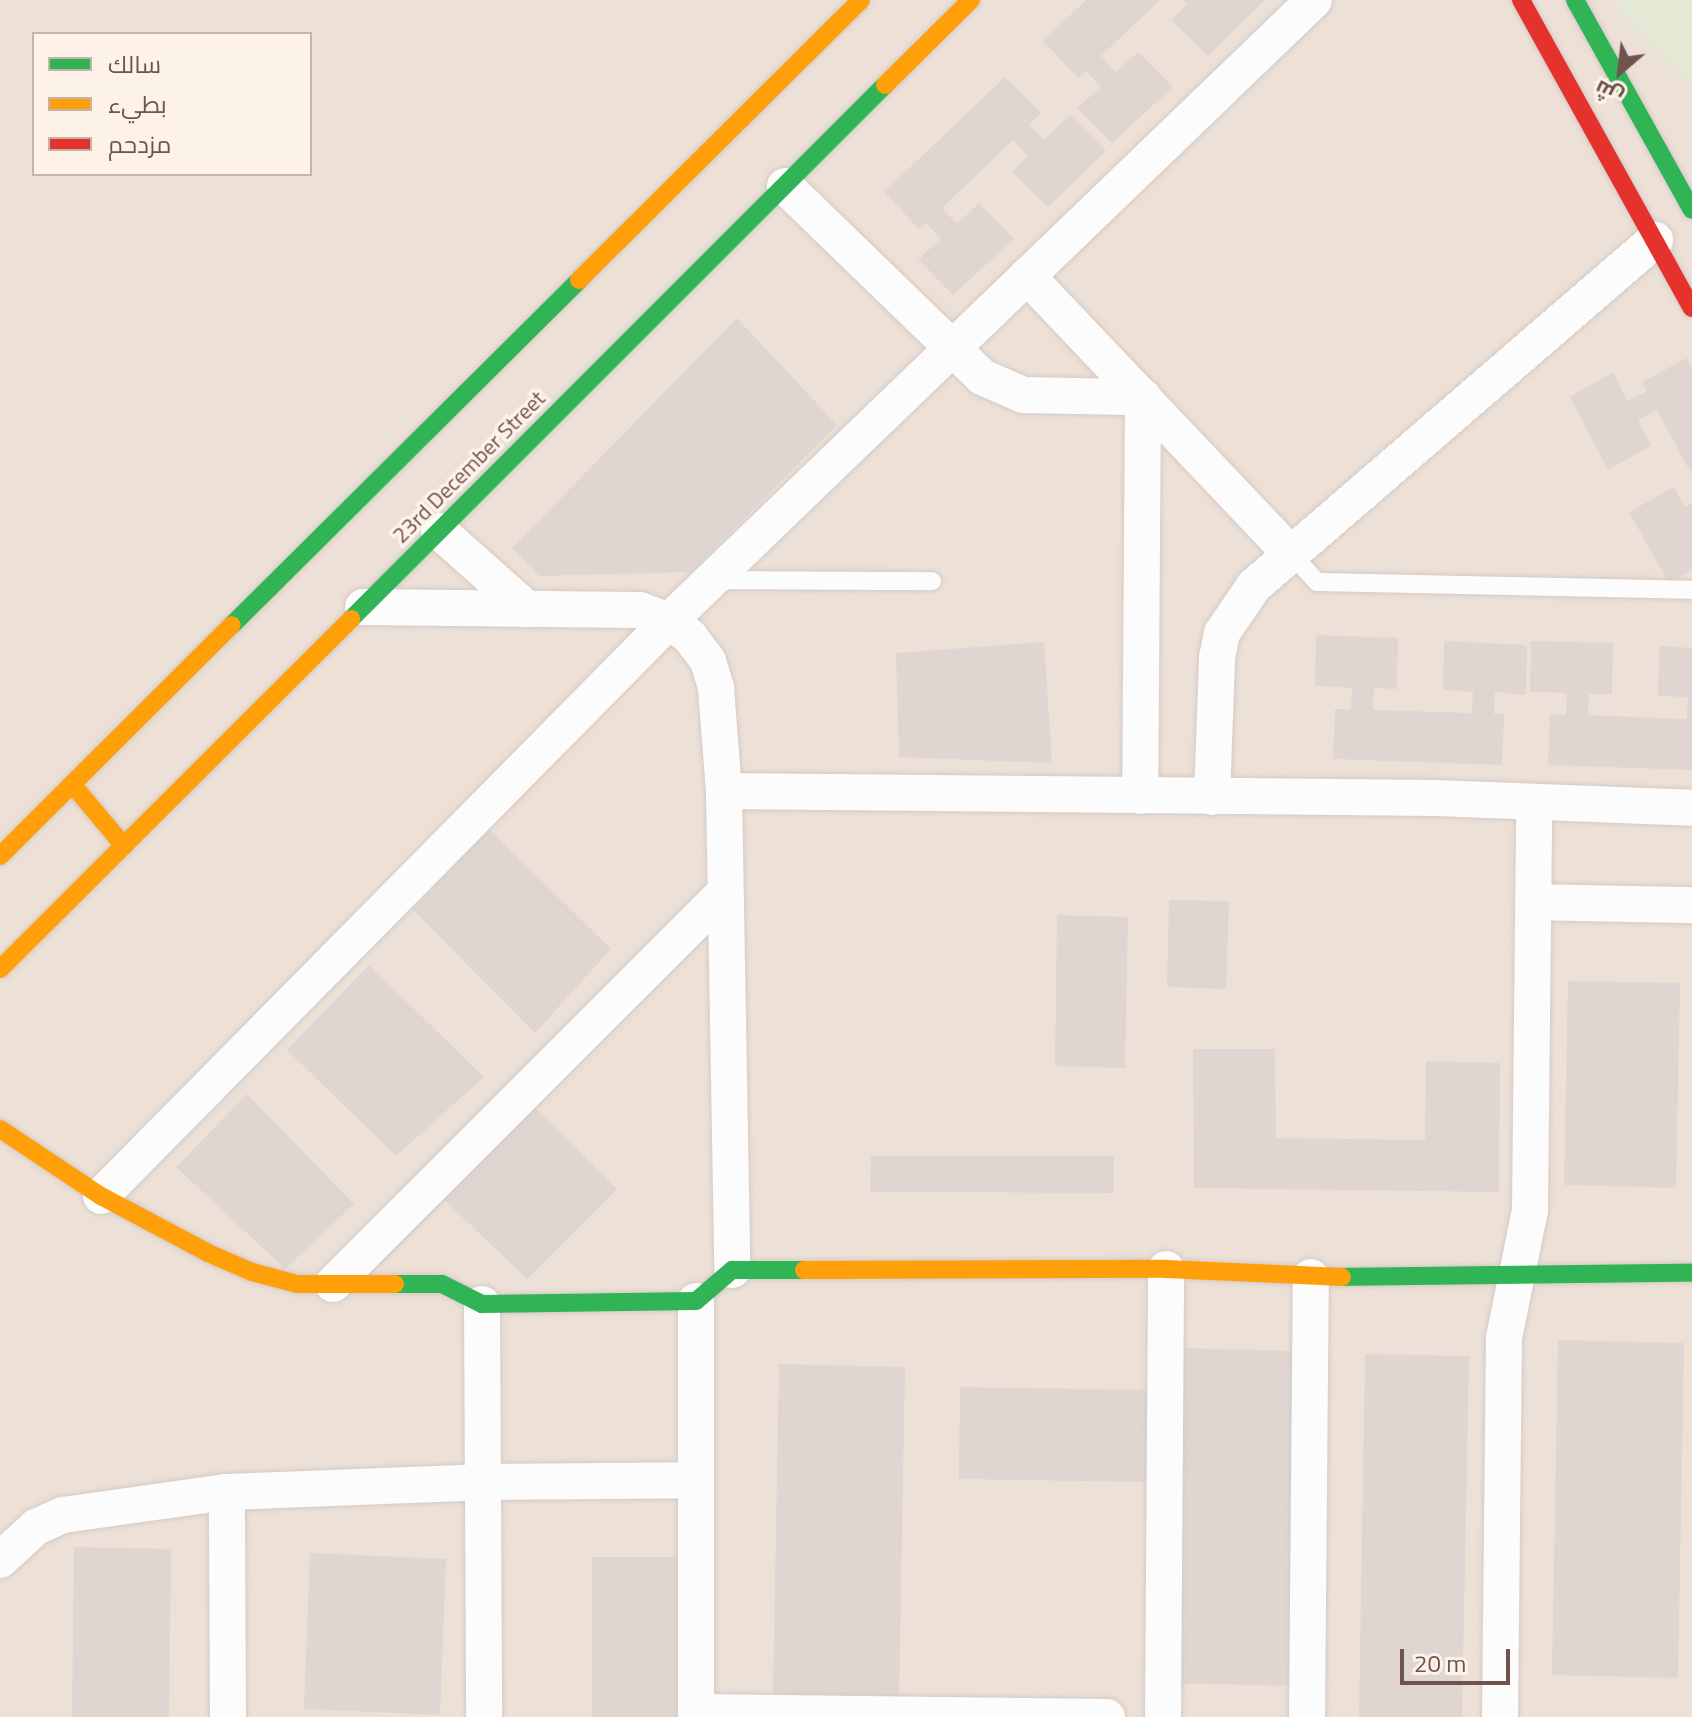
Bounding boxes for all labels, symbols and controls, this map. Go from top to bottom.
legend [32,32,312,176]
north arrow [1580,32,1660,112]
text: سالك [108,46,161,82]
text: ش [1588,72,1629,115]
text: بطيء [108,86,167,122]
text: مزدحم [108,126,171,162]
street label: 23rd December Street [387,385,551,549]
scale bar [1404,1633,1514,1683]
text: 20 m [1414,1645,1466,1681]

